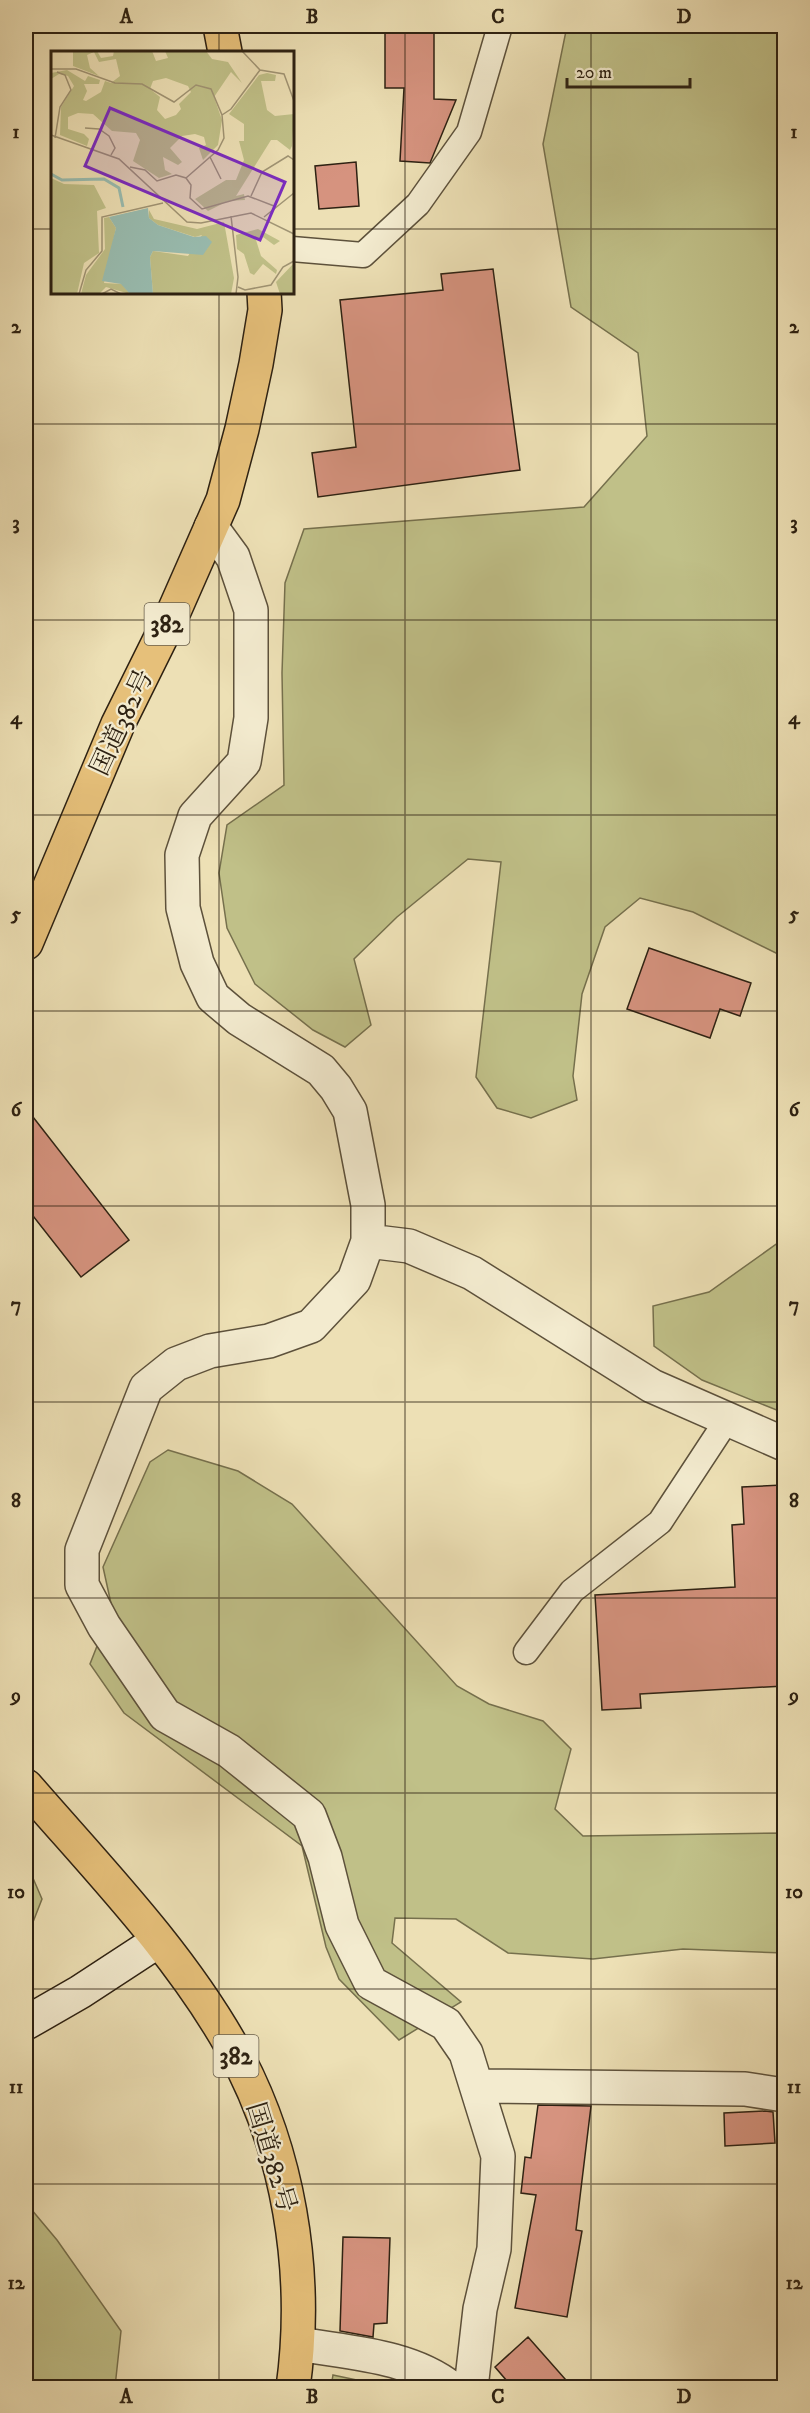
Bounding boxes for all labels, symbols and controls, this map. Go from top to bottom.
text: A [119,5,134,30]
text: B [306,5,318,30]
text: C [491,5,505,30]
text: D [677,5,692,30]
inset map [51,51,294,294]
scale bar [567,51,690,89]
text: 20 m [576,62,612,84]
text: 1 [12,120,20,145]
text: 1 [790,120,798,145]
text: 2 [11,315,22,340]
text: 2 [789,315,800,340]
text: 3 [12,511,20,536]
text: 3 [790,511,798,536]
road number: 382 [144,603,190,645]
street label: 国道382号 [83,664,161,781]
text: 4 [10,706,23,731]
text: 4 [788,706,801,731]
text: 5 [10,902,21,927]
text: 5 [788,902,799,927]
text: 6 [11,1098,23,1123]
text: 6 [789,1098,801,1123]
text: 7 [11,1293,21,1318]
text: 7 [789,1293,799,1318]
text: 8 [11,1489,21,1514]
text: 8 [789,1489,799,1514]
text: 9 [9,1684,21,1709]
text: 9 [787,1684,799,1709]
text: 10 [7,1880,25,1905]
text: 10 [785,1880,803,1905]
road number: 382 [214,2035,258,2077]
text: 11 [9,2075,23,2100]
text: 11 [787,2075,801,2100]
street label: 国道382号 [238,2098,303,2217]
text: 12 [7,2271,26,2296]
text: 12 [785,2271,804,2296]
text: A [119,2385,134,2410]
text: B [306,2385,318,2410]
text: C [491,2385,505,2410]
text: D [677,2385,692,2410]

